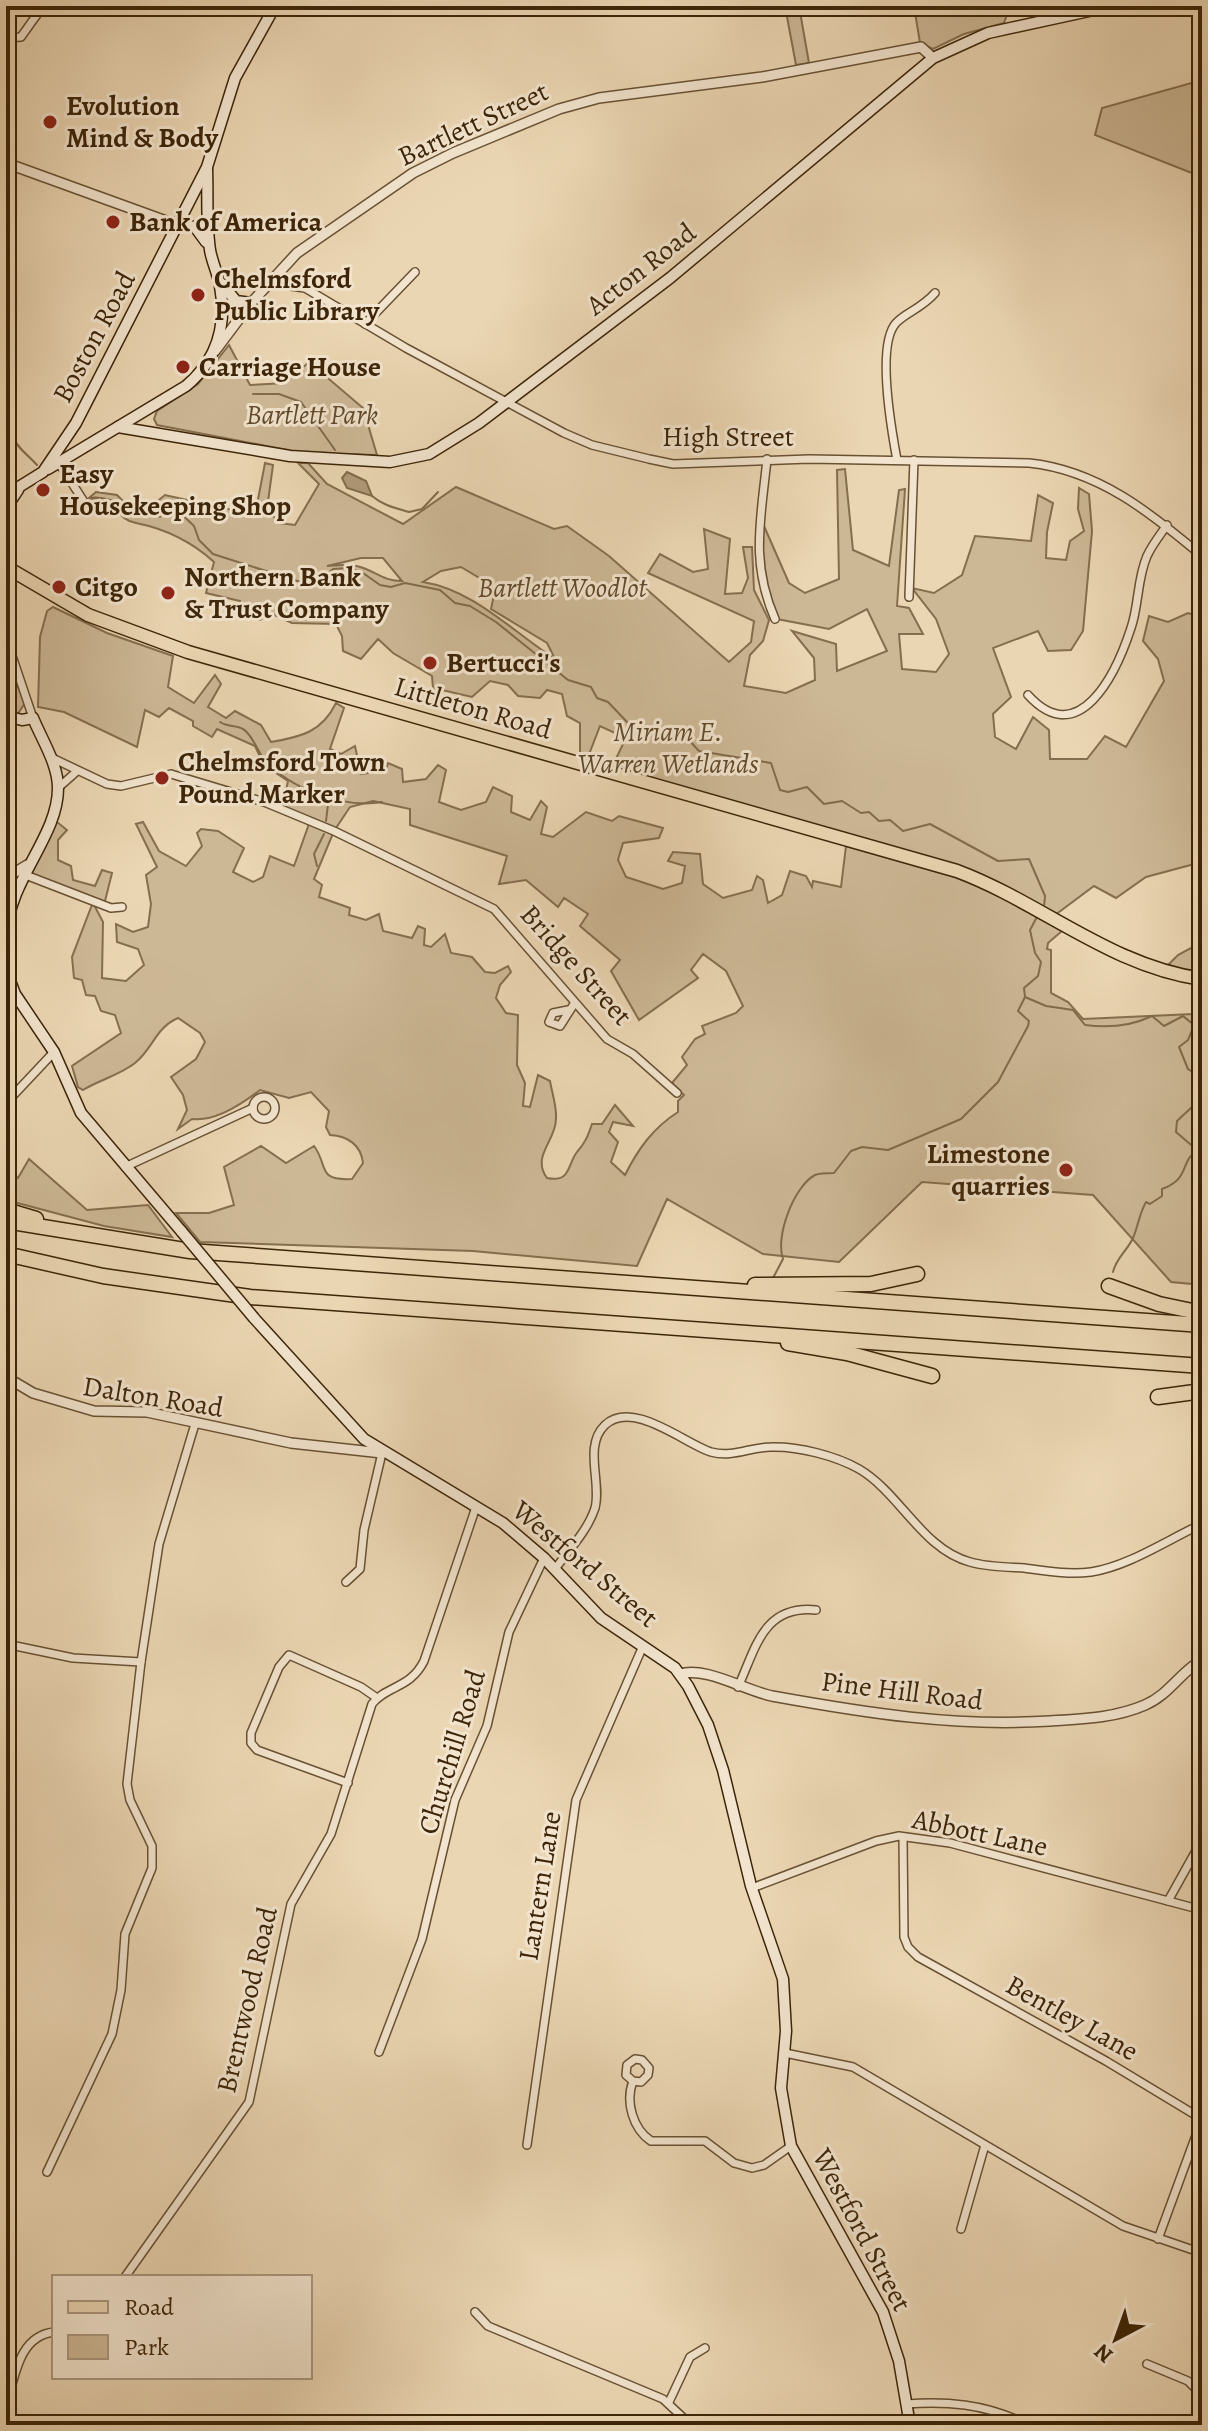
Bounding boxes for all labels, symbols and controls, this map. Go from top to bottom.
street label: Bartlett Street [392,73,554,175]
place label: Evolution Mind & Body [66,87,219,157]
marker: Evolution Mind & Body [41,113,59,131]
place label: Bank of America [129,203,323,241]
marker: Bank of America [104,213,122,231]
street label: Acton Road [577,213,705,325]
place label: Chelmsford Public Library [214,260,380,330]
street label: Boston Road [43,264,145,409]
marker: Chelmsford Public Library [189,286,207,304]
place label: Carriage House [199,348,381,386]
marker: Carriage House [174,358,192,376]
park label: Bartlett Park [246,396,378,434]
street label: High Street [662,418,794,456]
place label: Easy Housekeeping Shop [59,455,291,525]
marker: Easy Housekeeping Shop [34,481,52,499]
place label: Northern Bank & Trust Company [184,558,390,628]
place label: Citgo [75,568,138,606]
park label: Bartlett Woodlot [478,569,648,607]
marker: Citgo [50,578,68,596]
marker: Northern Bank & Trust Company [159,584,177,602]
place label: Bertucci's [446,644,561,682]
marker: Bertucci's [421,654,439,672]
street label: Littleton Road [390,667,557,749]
park label: Miriam E. Warren Wetlands [578,713,759,783]
place label: Chelmsford Town Pound Marker [178,743,386,813]
marker: Chelmsford Town Pound Marker [153,769,171,787]
street label: Bridge Street [511,896,641,1034]
place label: Limestone quarries [927,1135,1050,1205]
marker: Limestone quarries [1057,1161,1075,1179]
street label: Dalton Road [80,1367,227,1427]
street label: Westford Street [503,1491,666,1636]
street label: Pine Hill Road [819,1662,986,1720]
street label: Churchill Road [409,1664,495,1839]
street label: Abbott Lane [908,1800,1051,1866]
street label: Lantern Lane [509,1808,571,1964]
street label: Brentwood Road [207,1902,287,2097]
street label: Bentley Lane [999,1966,1145,2070]
street label: Westford Street [803,2141,921,2318]
legend [52,2275,312,2379]
text: Road [124,2291,174,2323]
north arrow [1076,2299,1156,2379]
text: Park [124,2331,169,2363]
text: N [1088,2337,1119,2370]

